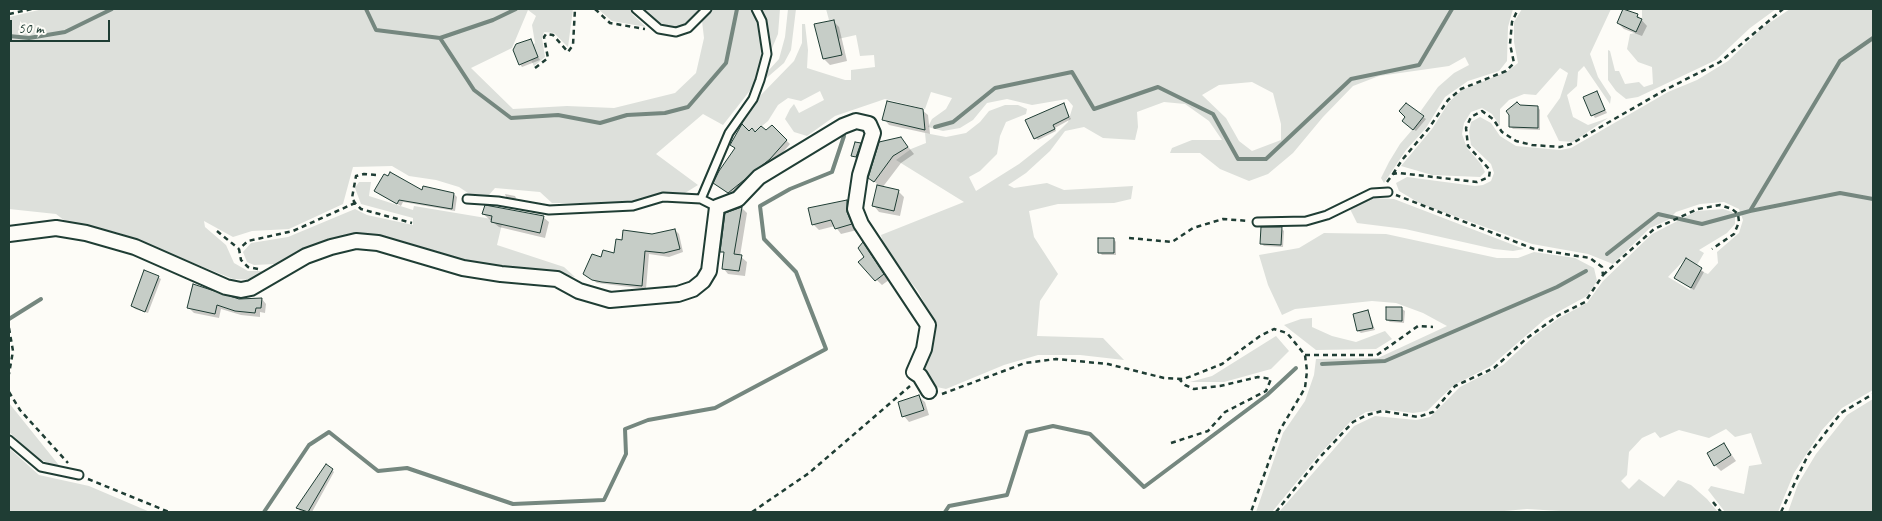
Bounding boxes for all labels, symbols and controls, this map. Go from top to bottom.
scale bar [12,10,112,42]
text: 50 m [18,19,44,38]

